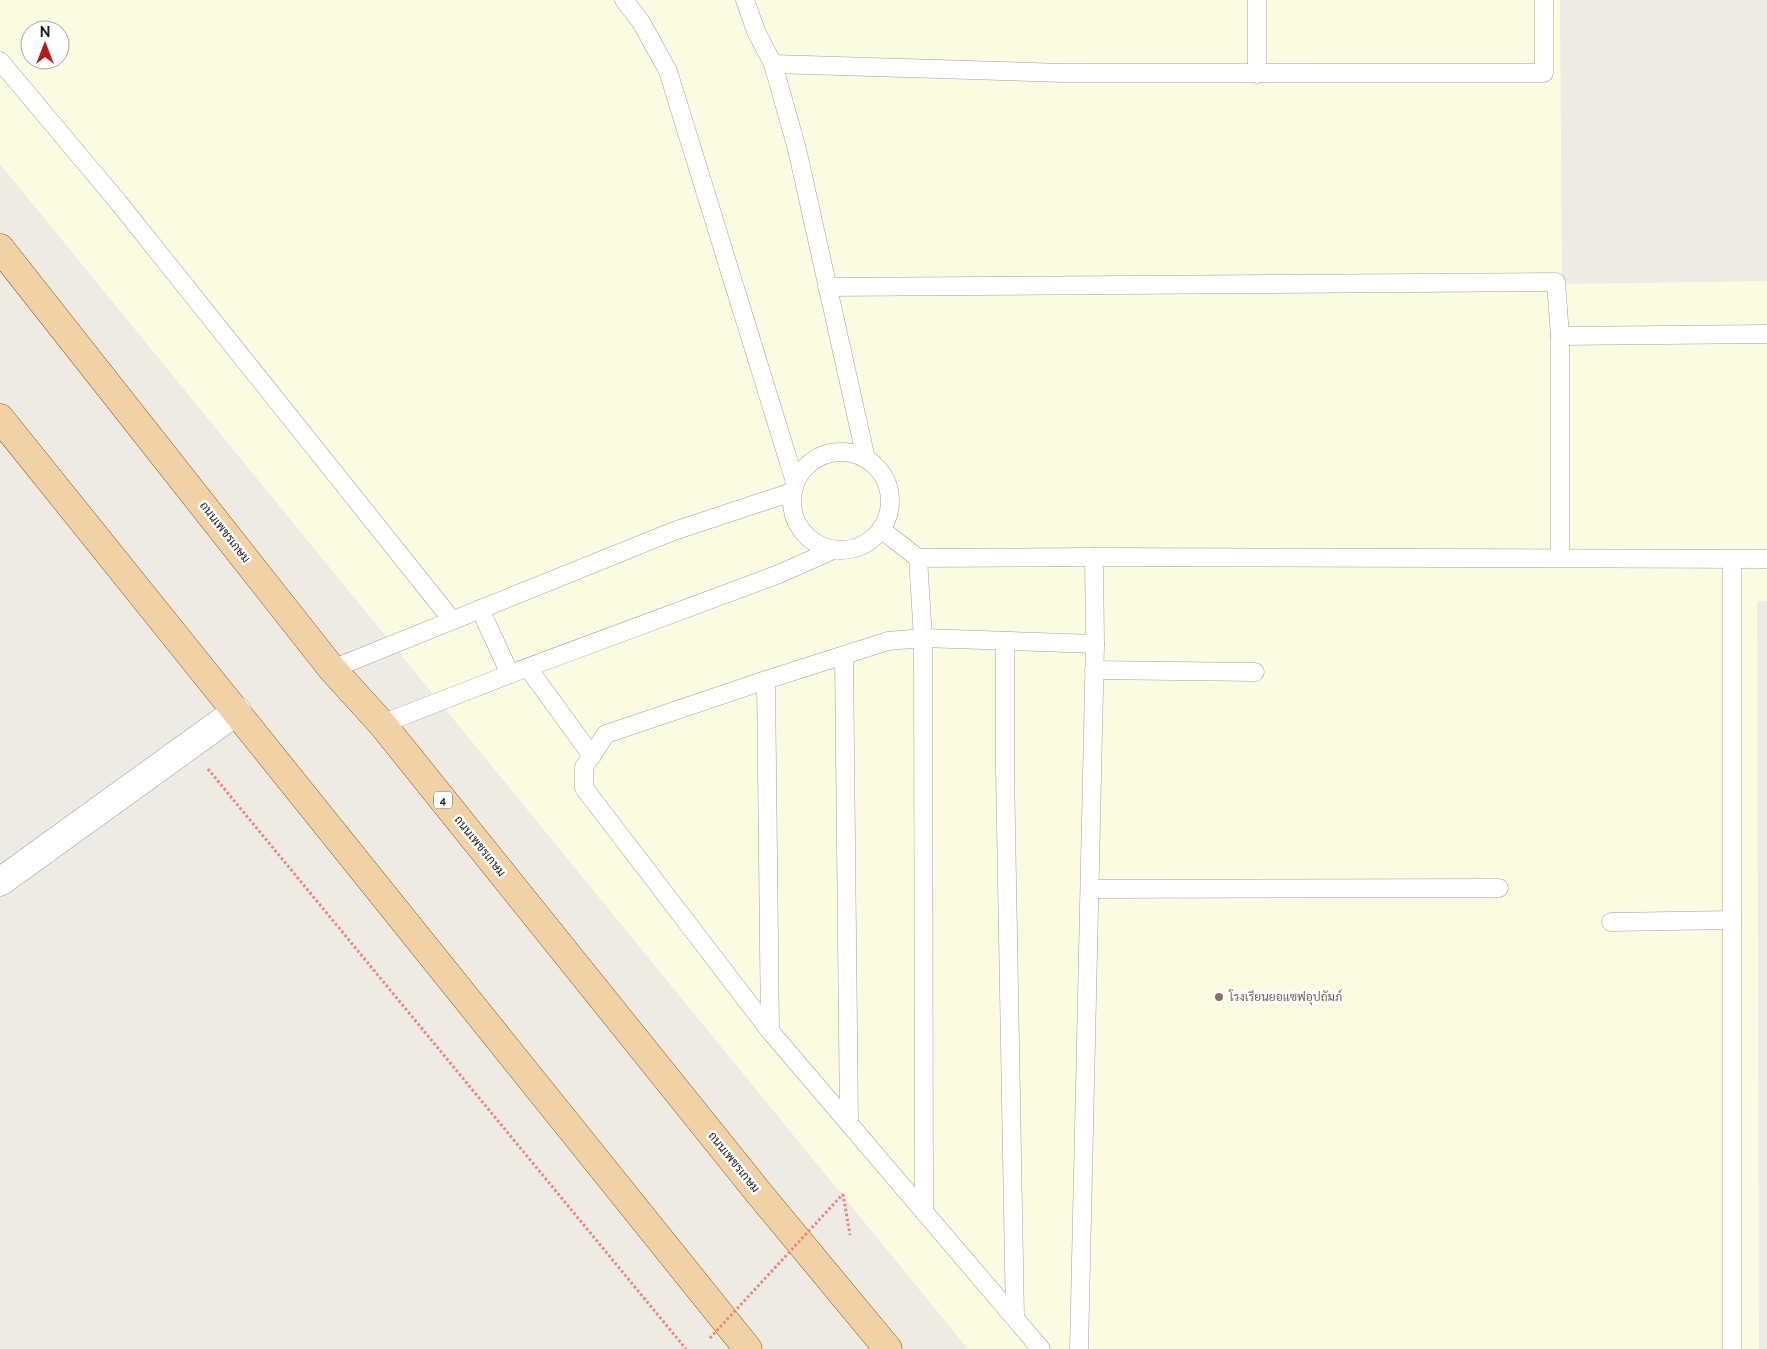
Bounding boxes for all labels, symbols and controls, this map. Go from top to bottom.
north arrow [20,20,70,70]
text: N [40,24,50,40]
street label: ถนนเพชรเกษม [197,499,253,565]
road number: 4 [434,792,452,808]
street label: ถนนเพชรเกษม [451,813,509,879]
place label: โรงเรียนยอแซฟอุปถัมภ์ [1228,989,1342,1006]
marker: โรงเรียนยอแซฟอุปถัมภ์ [1213,991,1225,1003]
street label: ถนนเพชรเกษม [705,1129,763,1195]

